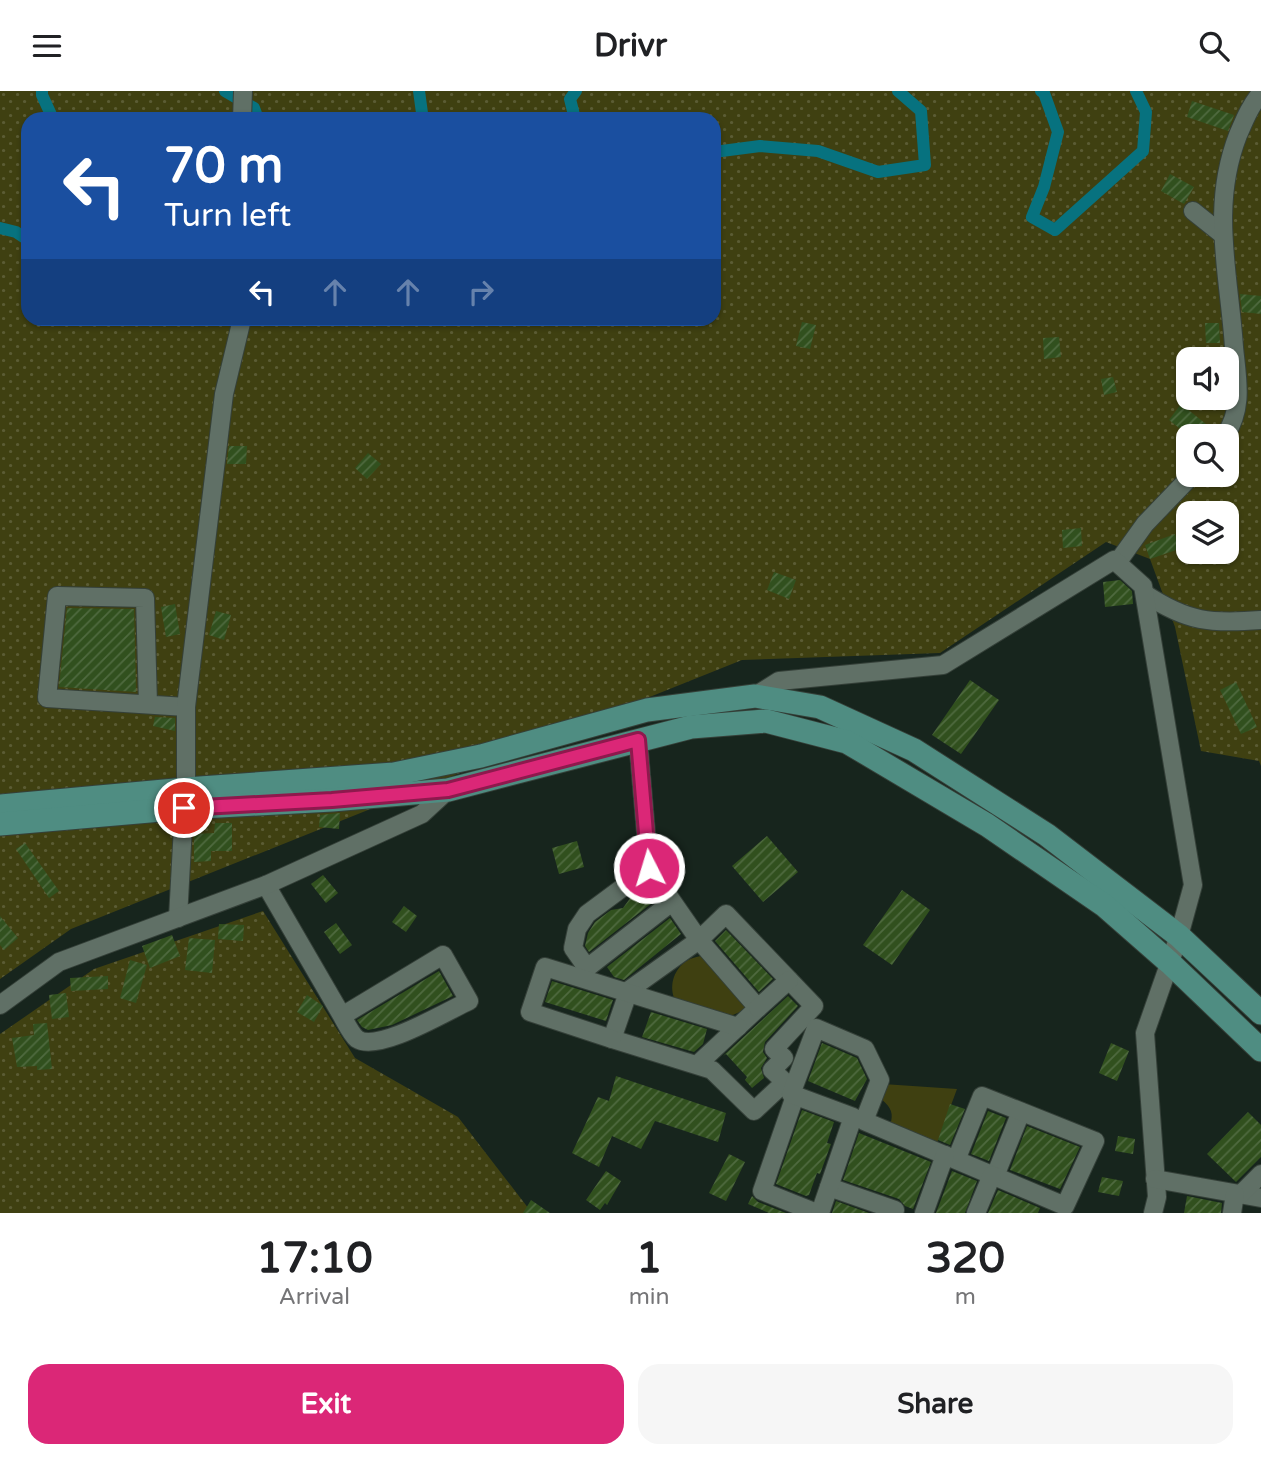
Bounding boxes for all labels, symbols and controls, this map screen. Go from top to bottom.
icon: menu [28,27,66,65]
text: Drivr [594,27,667,65]
icon: search [1195,27,1233,65]
text: 70 m [164,137,283,196]
icon: left [49,140,140,231]
text: Turn left [164,197,291,235]
icon: left [243,273,281,311]
icon: ahead [316,273,354,311]
icon: ahead [389,273,427,311]
icon: right [462,273,500,311]
map controls [1176,347,1239,564]
button: sound [1176,347,1239,410]
button: search [1176,424,1239,487]
button: layers [1176,501,1239,564]
pin [154,778,214,838]
icon: arrive [165,789,203,827]
position arrow [612,831,686,905]
text: 17:10 [256,1233,373,1284]
text: 1 [636,1233,662,1284]
text: 320 [926,1233,1005,1284]
text: Arrival [279,1283,350,1311]
text: min [629,1283,670,1311]
text: m [955,1283,976,1311]
button: Exit [28,1364,624,1444]
button: Share [638,1364,1233,1444]

